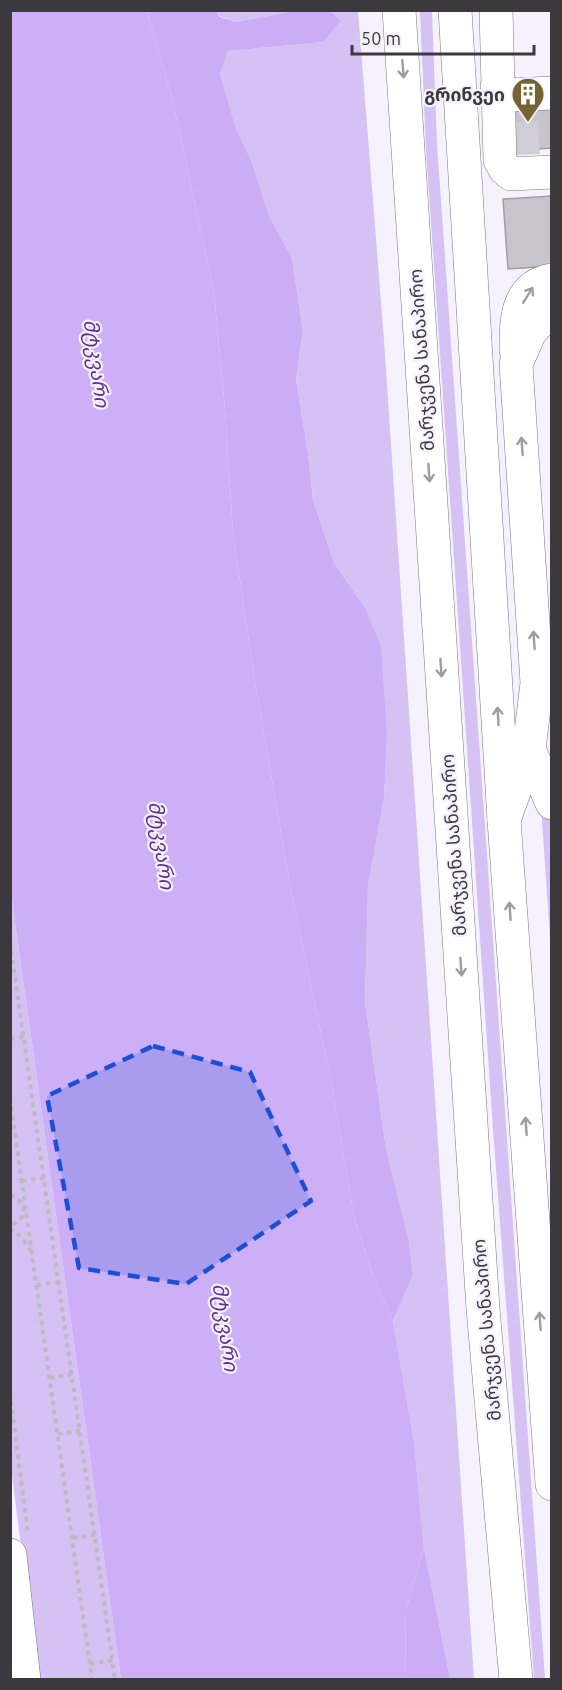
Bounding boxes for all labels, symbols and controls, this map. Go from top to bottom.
scale bar [352,18,534,56]
text: 50 m [361,28,401,48]
one-way arrow [398,58,409,78]
building icon: გრინვეი [510,76,546,123]
place label: გრინვეი [424,84,505,105]
street label: მარჯვენა სანაპირო [405,268,439,452]
one-way arrow [522,287,534,304]
water label: მტკვარი [78,318,115,410]
one-way arrow [516,436,527,456]
one-way arrow [423,463,434,483]
one-way arrow [528,631,539,651]
one-way arrow [436,657,447,677]
one-way arrow [493,707,504,727]
street label: მარჯვენა სანაპირო [437,753,471,937]
water label: მტკვარი [143,800,180,892]
one-way arrow [505,901,516,921]
one-way arrow [455,957,466,976]
one-way arrow [520,1117,531,1137]
street label: მარჯვენა სანაპირო [468,1238,506,1422]
water label: მტკვარი [207,1282,244,1374]
one-way arrow [534,1311,545,1331]

